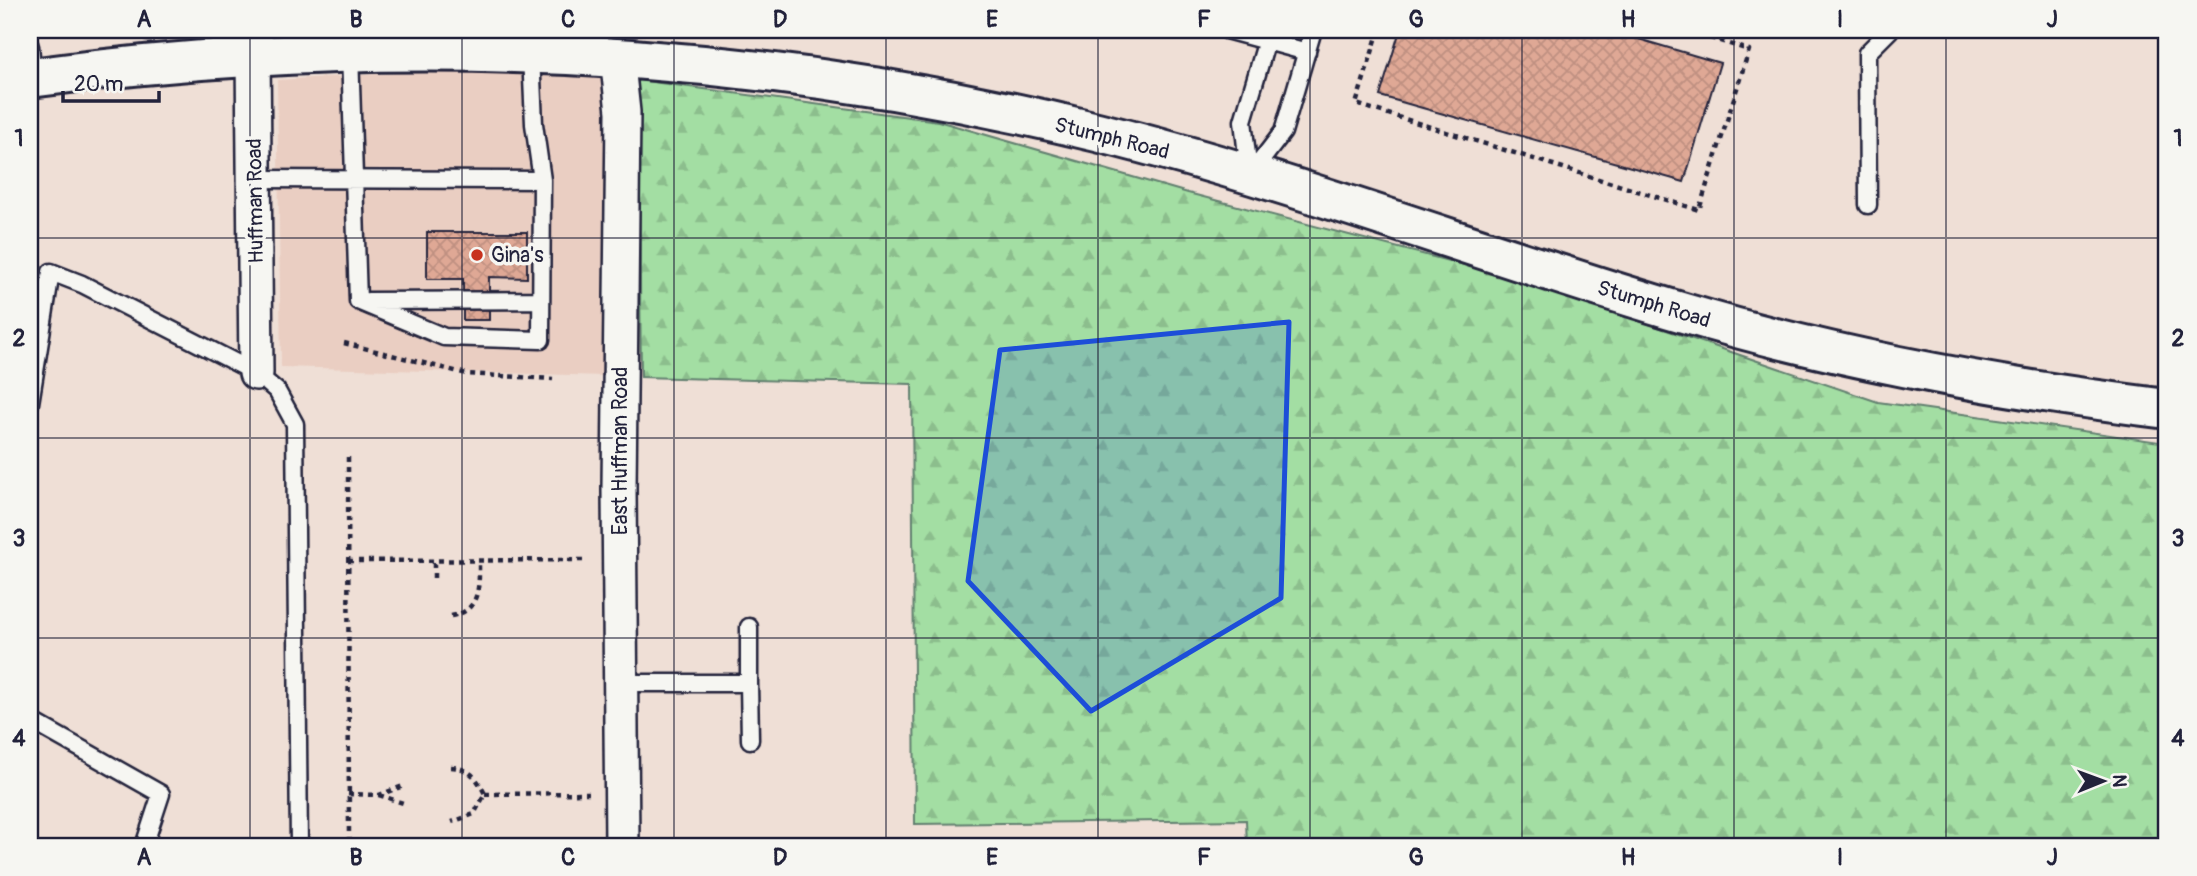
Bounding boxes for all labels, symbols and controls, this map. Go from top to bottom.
text: A [137,5,152,34]
text: B [349,5,363,34]
text: C [561,5,575,34]
text: D [773,5,787,34]
text: E [986,5,998,34]
text: F [1197,5,1211,34]
text: G [1408,5,1424,34]
text: H [1621,5,1635,34]
text: I [1837,5,1843,34]
text: J [2046,5,2058,34]
scale bar [63,60,159,104]
text: 20 m [74,71,123,98]
street label: Stumph Road [1052,111,1172,166]
text: 1 [15,124,24,153]
text: 1 [2174,124,2183,153]
street label: Huffman Road [241,138,270,264]
place label: Gina's [491,242,544,269]
marker: Gina's [469,247,485,263]
street label: Stumph Road [1594,274,1714,335]
text: 2 [13,324,26,353]
text: 2 [2172,324,2185,353]
street label: East Huffman Road [607,367,634,535]
text: 3 [13,524,25,553]
text: 3 [2172,524,2184,553]
text: 4 [12,724,26,753]
text: 4 [2171,724,2185,753]
north arrow [2068,746,2138,816]
text: N [2107,774,2131,787]
text: A [137,843,152,872]
text: B [349,843,363,872]
text: C [561,843,575,872]
text: D [773,843,787,872]
text: E [986,843,998,872]
text: F [1197,843,1211,872]
text: G [1408,843,1424,872]
text: H [1621,843,1635,872]
text: I [1837,843,1843,872]
text: J [2046,843,2058,872]

